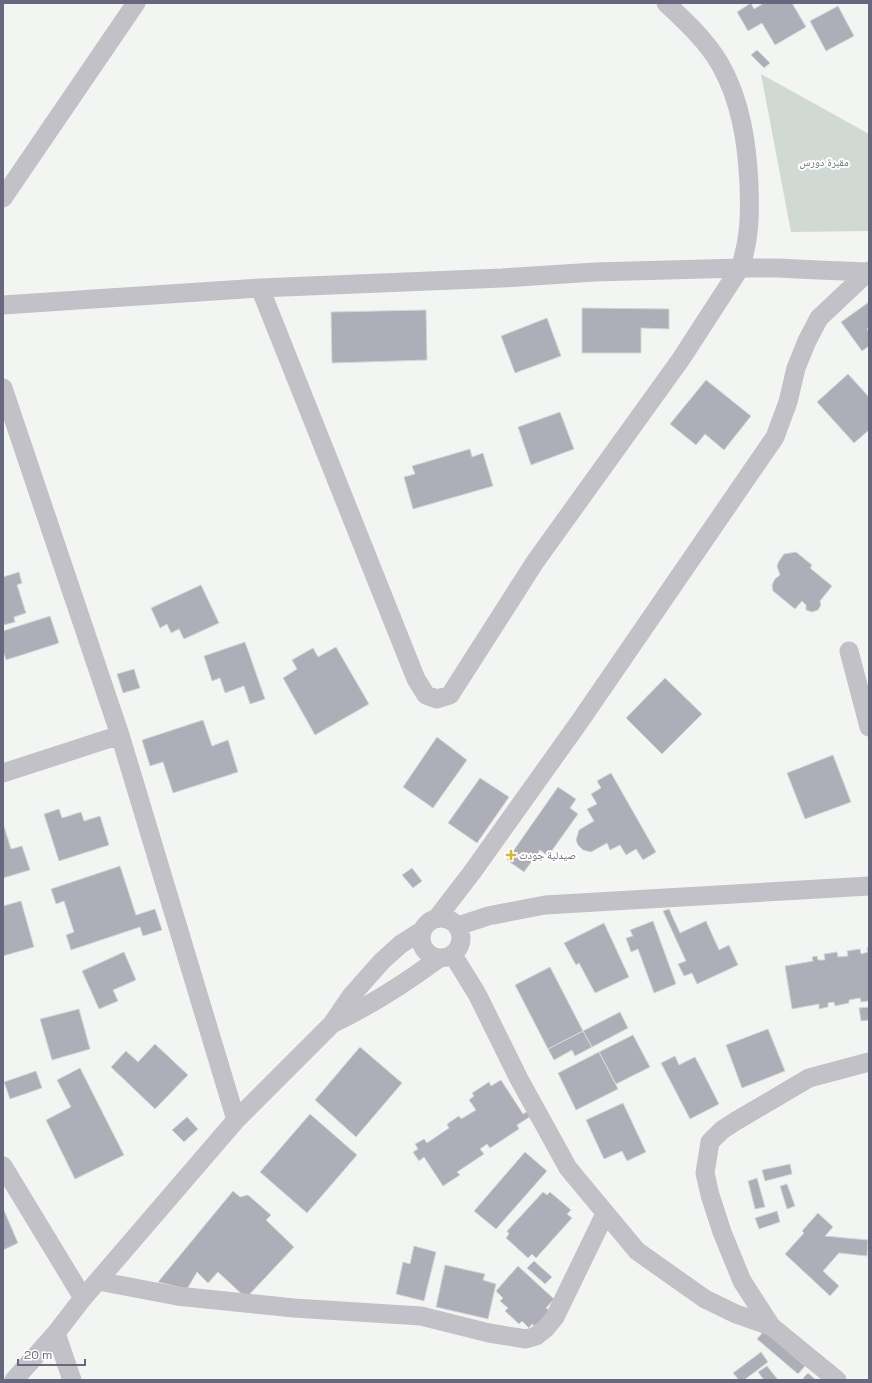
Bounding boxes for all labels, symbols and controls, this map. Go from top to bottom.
park label: مقبرة دورس [799,155,849,169]
place label: صيدلية جودت [519,848,576,862]
marker: صيدلية جودت [506,850,516,860]
scale bar [18,1341,85,1367]
text: 20 m [24,1347,52,1363]

